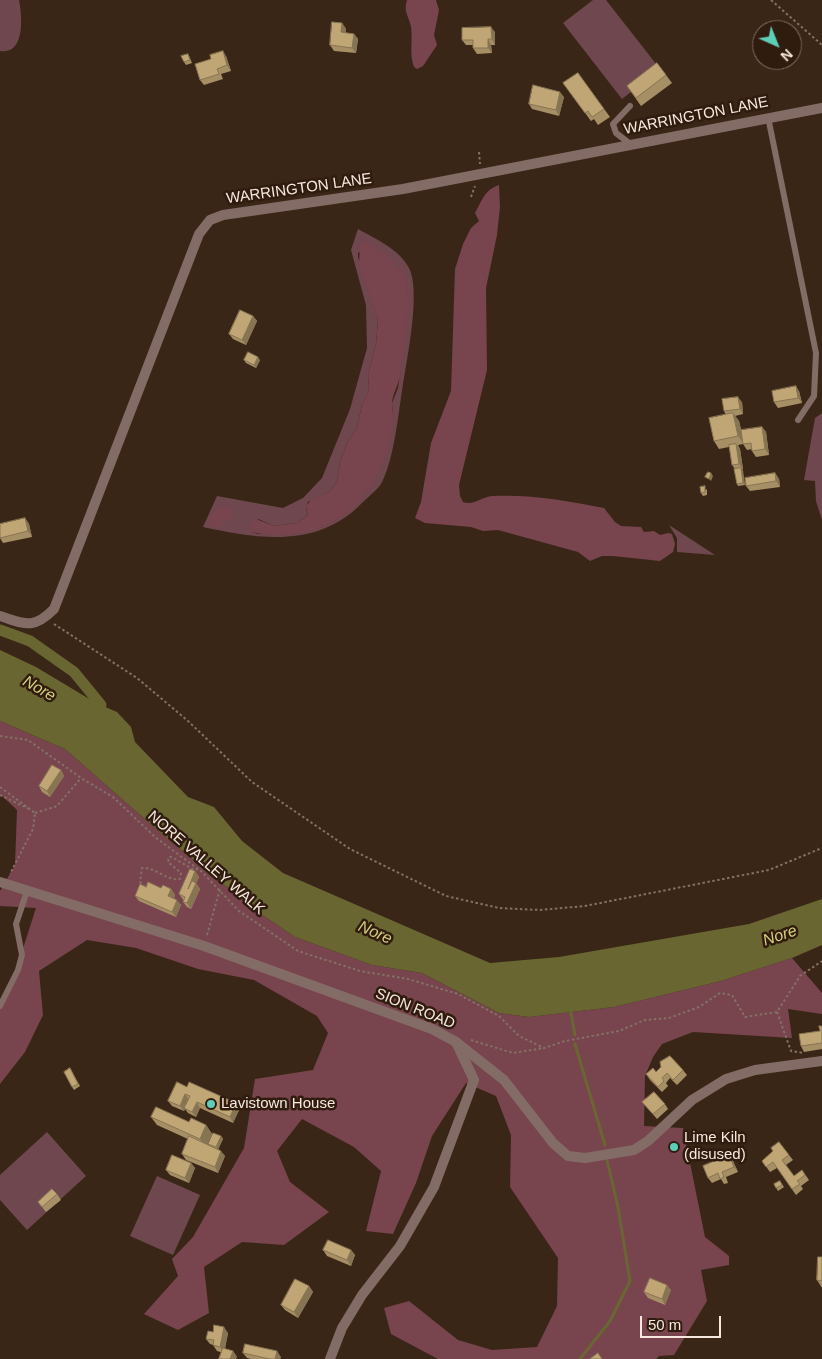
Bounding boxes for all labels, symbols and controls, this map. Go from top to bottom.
north arrow [752,20,802,70]
text: N [778,46,796,64]
street label: WARRINGTON LANE [622,93,770,139]
street label: WARRINGTON LANE [225,170,373,208]
water label: Nore [19,672,59,706]
street label: NORE VALLEY WALK [144,807,268,919]
water label: Nore [355,917,395,949]
water label: Nore [760,921,800,951]
street label: SION ROAD [373,985,457,1033]
place label: Lavistown House [221,1095,335,1113]
marker: Lavistown House [205,1098,217,1110]
place label: Lime Kiln (disused) [684,1129,746,1164]
marker: Lime Kiln (disused) [668,1141,680,1153]
scale bar [642,1306,723,1338]
text: 50 m [648,1316,681,1333]

